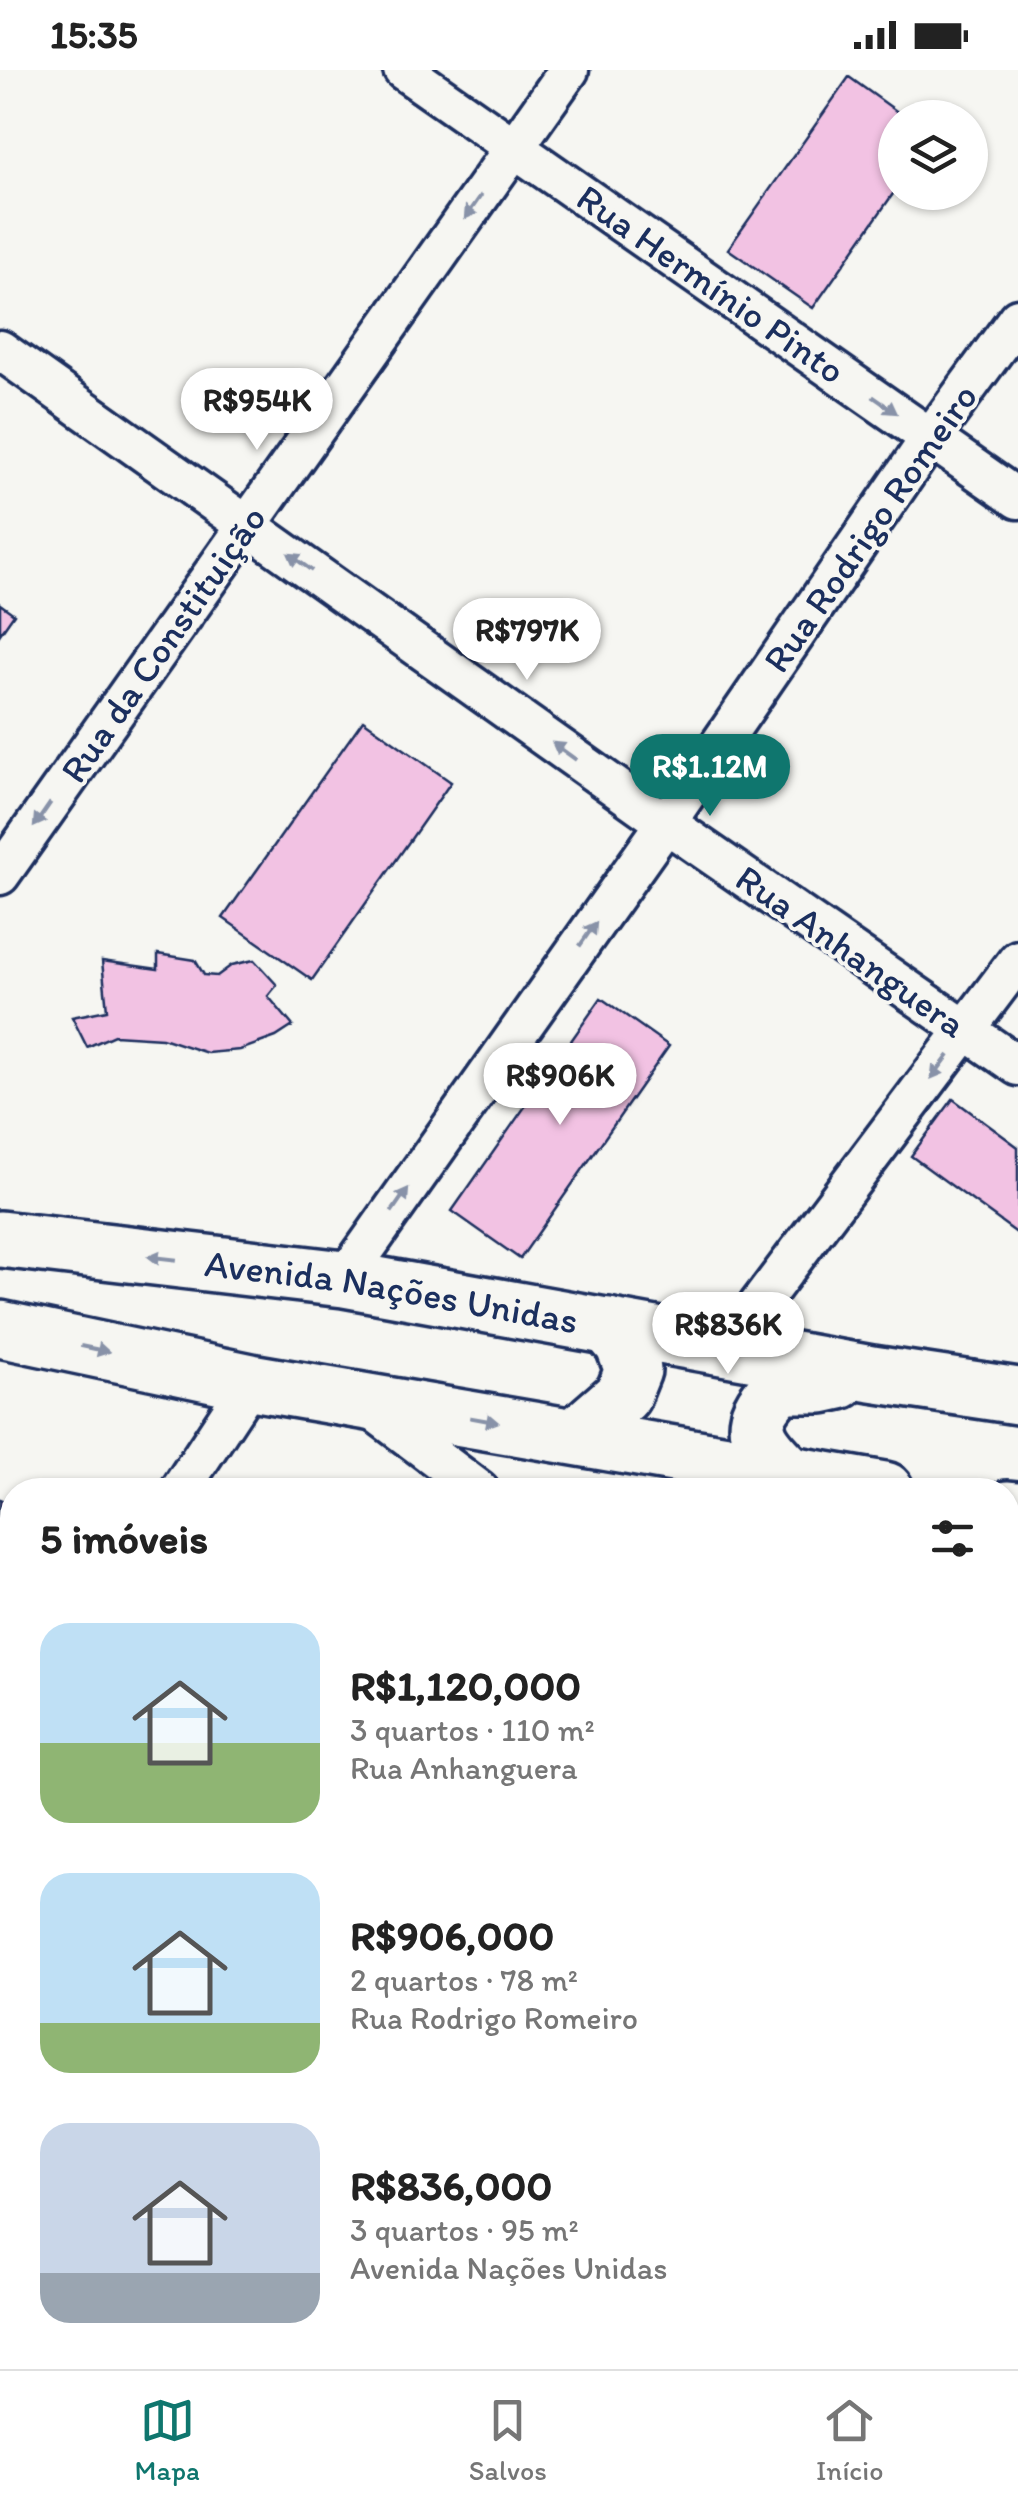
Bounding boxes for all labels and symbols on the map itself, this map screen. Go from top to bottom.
street label: Rua Hermínio Pinto [568,174,854,394]
one-way arrow [464,194,483,221]
pin: R$954K [176,368,338,453]
street label: Rua Rodrigo Romeiro [753,375,987,681]
one-way arrow [872,395,899,414]
street label: Rua da Constituição [50,497,276,791]
one-way arrow [287,553,313,572]
pin: R$797K [446,598,608,683]
pin: R$1.12M [618,734,802,819]
one-way arrow [551,742,578,761]
one-way arrow [33,802,52,829]
street label: Rua Anhanguera [727,855,975,1048]
one-way arrow [578,921,597,947]
pin: R$906K [479,1043,641,1128]
one-way arrow [930,1054,950,1080]
one-way arrow [390,1186,409,1213]
street label: Avenida Nações Unidas [202,1240,582,1344]
one-way arrow [145,1250,177,1266]
pin: R$836K [647,1292,809,1377]
one-way arrow [80,1341,111,1357]
one-way arrow [469,1413,500,1428]

